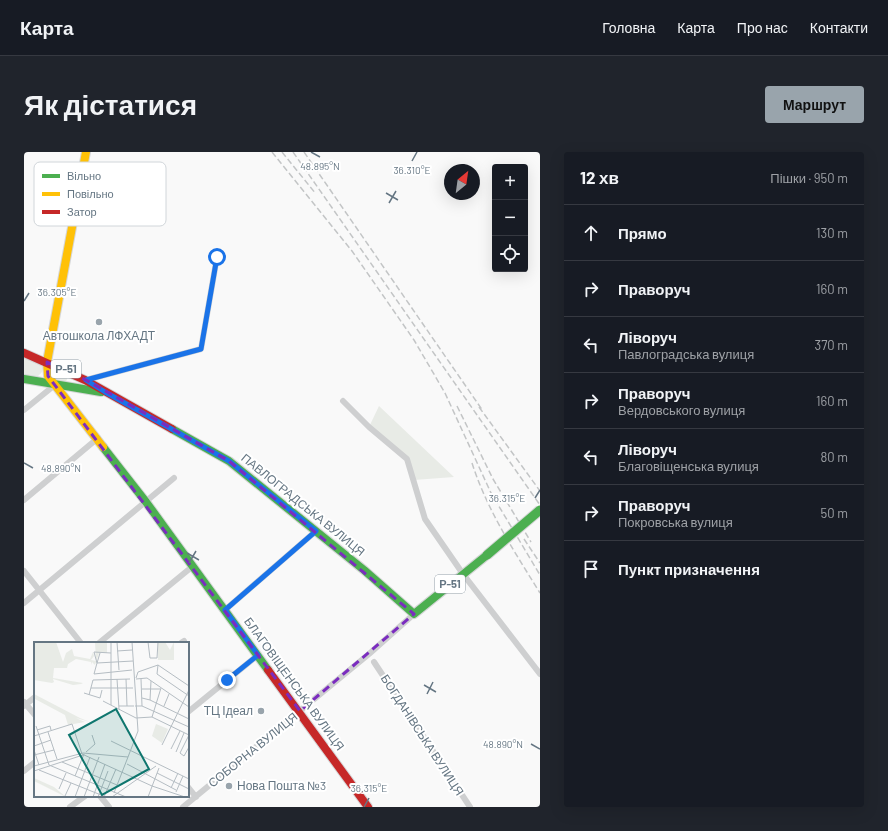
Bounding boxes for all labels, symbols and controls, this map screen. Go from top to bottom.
text: Карта [20,16,74,39]
text: Головна [602,19,655,36]
text: Карта [677,19,715,36]
text: Про нас [737,19,788,36]
text: Контакти [810,19,868,36]
button: Маршрут [765,86,864,123]
text: Як дістатися [24,87,197,121]
text: 48.895°N [300,160,340,172]
legend [34,162,166,226]
text: 36.310°E [393,164,431,176]
north arrow [444,164,480,200]
map controls [492,164,528,272]
button: + [492,164,528,200]
text: 12 хв [580,167,619,187]
text: Вільно [67,169,101,182]
text: Пішки · 950 m [770,170,848,186]
text: Повільно [67,187,114,200]
button: − [492,200,528,236]
text: Затор [67,205,97,218]
icon: ahead [580,222,602,244]
text: Прямо [618,224,667,242]
text: 130 m [816,225,848,241]
button: locate [492,236,528,272]
route start [208,248,226,266]
icon: right [580,278,602,300]
text: Праворуч [618,280,691,298]
text: 160 m [816,281,848,297]
text: 36.305°E [38,286,76,298]
marker: Автошкола ЛФХАДТ [94,317,104,327]
place label: Автошкола ЛФХАДТ [43,328,156,343]
text: Ліворуч [618,328,677,346]
icon: left [580,334,602,356]
text: 370 m [814,337,848,353]
text: Павлоградська вулиця [618,346,754,362]
road number: Р-51 [51,360,81,378]
text: Праворуч [618,384,691,402]
icon: right [580,390,602,412]
text: 160 m [816,393,848,409]
text: Вердовського вулиця [618,402,745,418]
text: Ліворуч [618,440,677,458]
icon: left [580,446,602,468]
text: 80 m [821,449,848,465]
street label: ПАВЛОГРАДСЬКА ВУЛИЦЯ [238,450,368,559]
text: Благовіщенська вулиця [618,458,759,474]
text: 48.890°N [41,462,81,474]
text: 36.315°E [489,492,525,504]
text: Праворуч [618,496,691,514]
icon: right [580,502,602,524]
text: 50 m [821,505,848,521]
text: Покровська вулиця [618,514,733,530]
icon: arrive [580,558,602,580]
text: Пункт призначення [618,560,760,578]
road number: Р-51 [435,575,465,593]
street label: БЛАГОВІЩЕНСЬКА ВУЛИЦЯ [241,614,348,753]
inset map [34,642,189,797]
route end [218,671,236,689]
street label: БОГДАНІВСЬКА ВУЛИЦЯ [378,671,467,798]
place label: ТЦ Ідеал [204,703,253,718]
marker: ТЦ Ідеал [256,706,266,716]
street label: СОБОРНА ВУЛИЦЯ [205,709,300,790]
text: 48.890°N [483,738,523,750]
place label: Нова Пошта №3 [237,778,326,792]
marker: Нова Пошта №3 [224,781,234,791]
text: 36.315°E [351,782,387,794]

